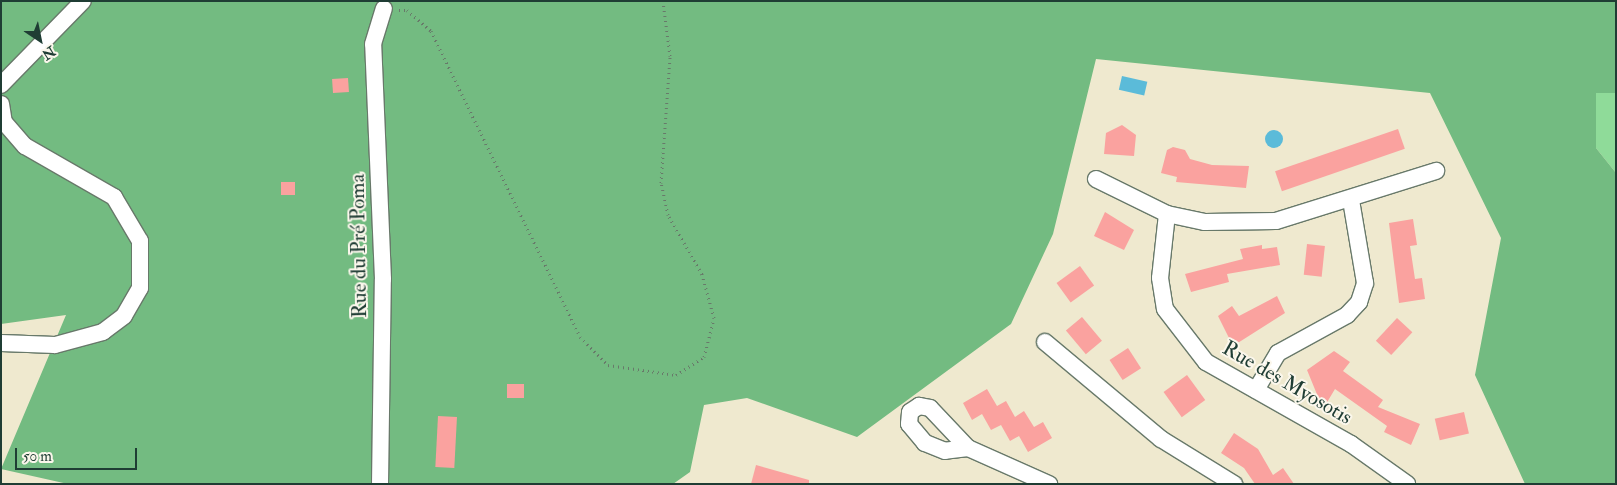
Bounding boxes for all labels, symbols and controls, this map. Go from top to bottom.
north arrow [15,15,65,65]
text: N [39,42,59,63]
street label: Rue du Pré Poma [345,174,373,318]
street label: Rue des Myosotis [1218,336,1356,430]
scale bar [18,438,140,470]
text: 50 m [23,447,52,466]

